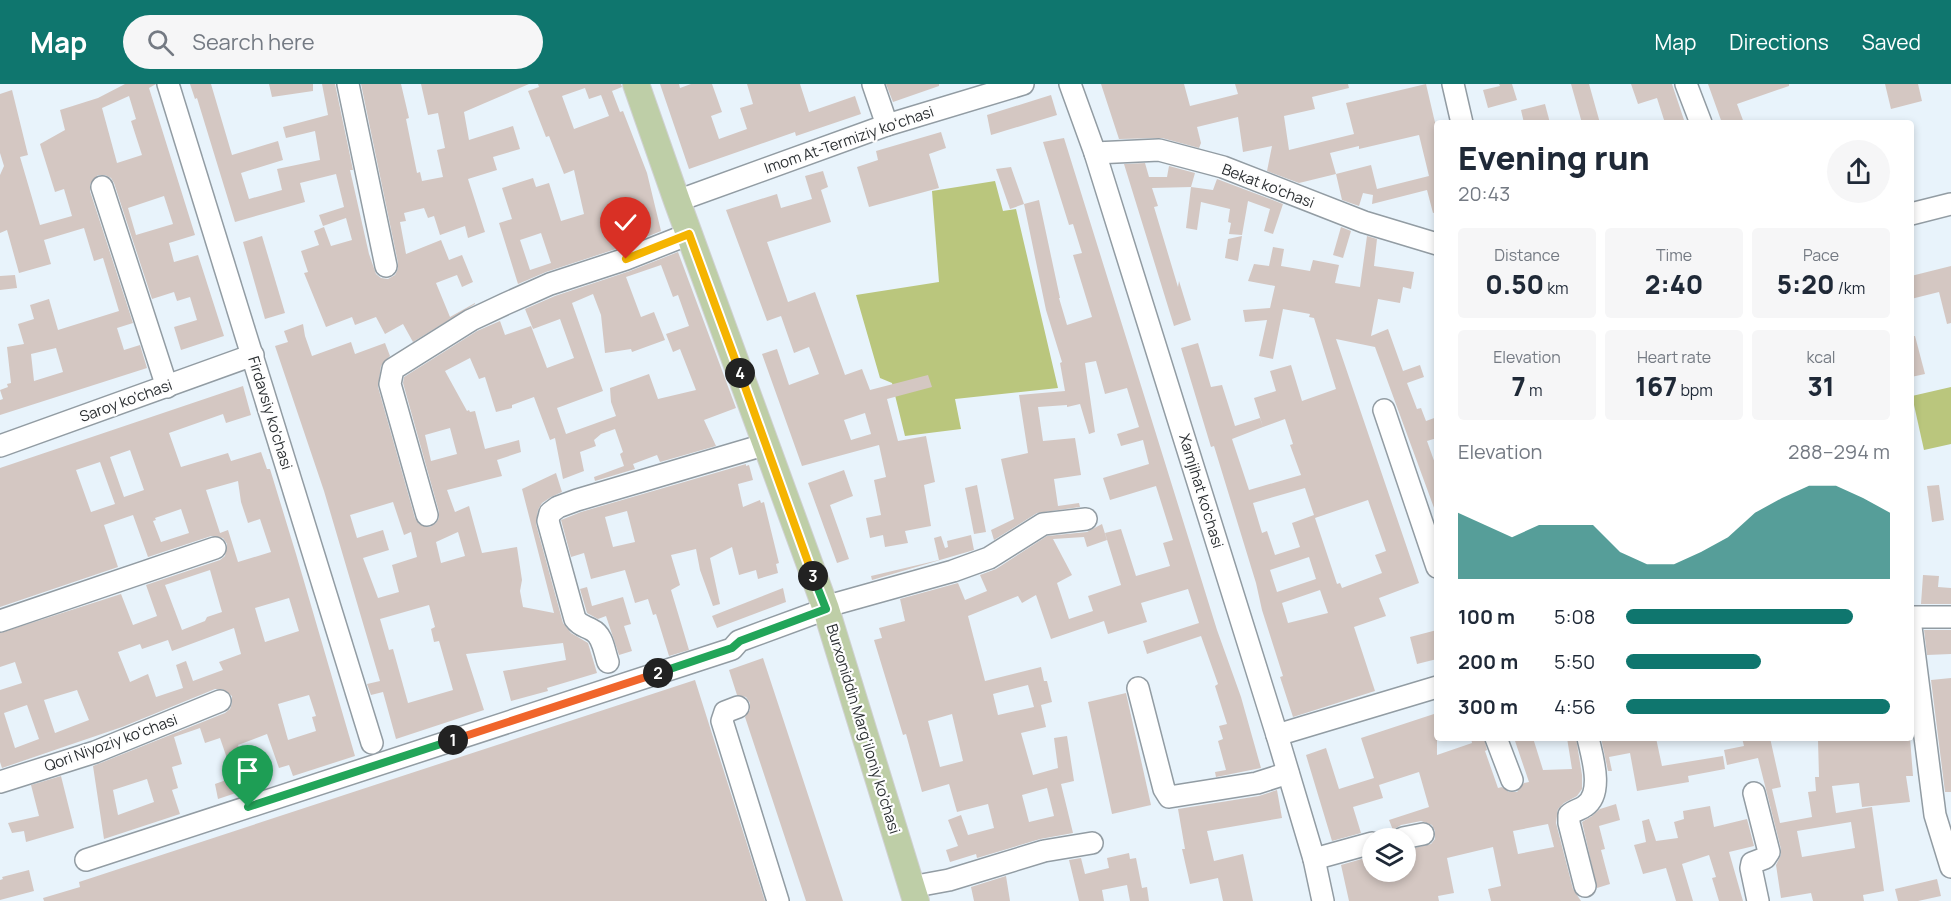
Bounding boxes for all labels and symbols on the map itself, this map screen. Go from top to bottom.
street label: Imom At-Termiziy koʻchasi [761,101,936,178]
street label: Bekat ko'chasi [1219,158,1317,213]
pin [600,197,651,259]
street label: Firdavsiy ko'chasi [243,354,298,472]
pin: 4 [725,358,755,388]
street label: Saroy ko'chasi [77,374,175,427]
street label: Xamjihat ko'chasi [1174,431,1229,551]
pin: 3 [798,561,828,591]
street label: Burxoniddin Marg’iloniy ko’chasi [821,621,905,836]
pin: 2 [643,658,673,688]
street label: Qori Niyoziy koʻchasi [41,709,180,776]
pin: 1 [438,725,468,755]
pin [222,745,273,807]

